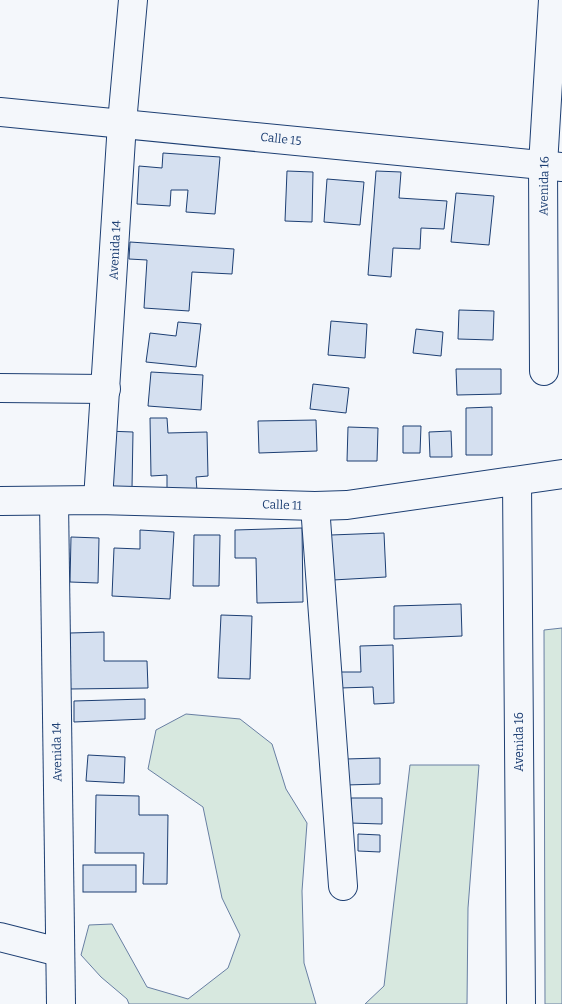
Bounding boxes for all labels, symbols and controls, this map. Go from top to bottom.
street label: Calle 15 [260,130,302,148]
street label: Avenida 16 [536,156,552,216]
street label: Avenida 14 [106,220,124,280]
street label: Calle 11 [262,497,302,513]
street label: Avenida 16 [512,712,526,772]
street label: Avenida 14 [49,722,65,782]

